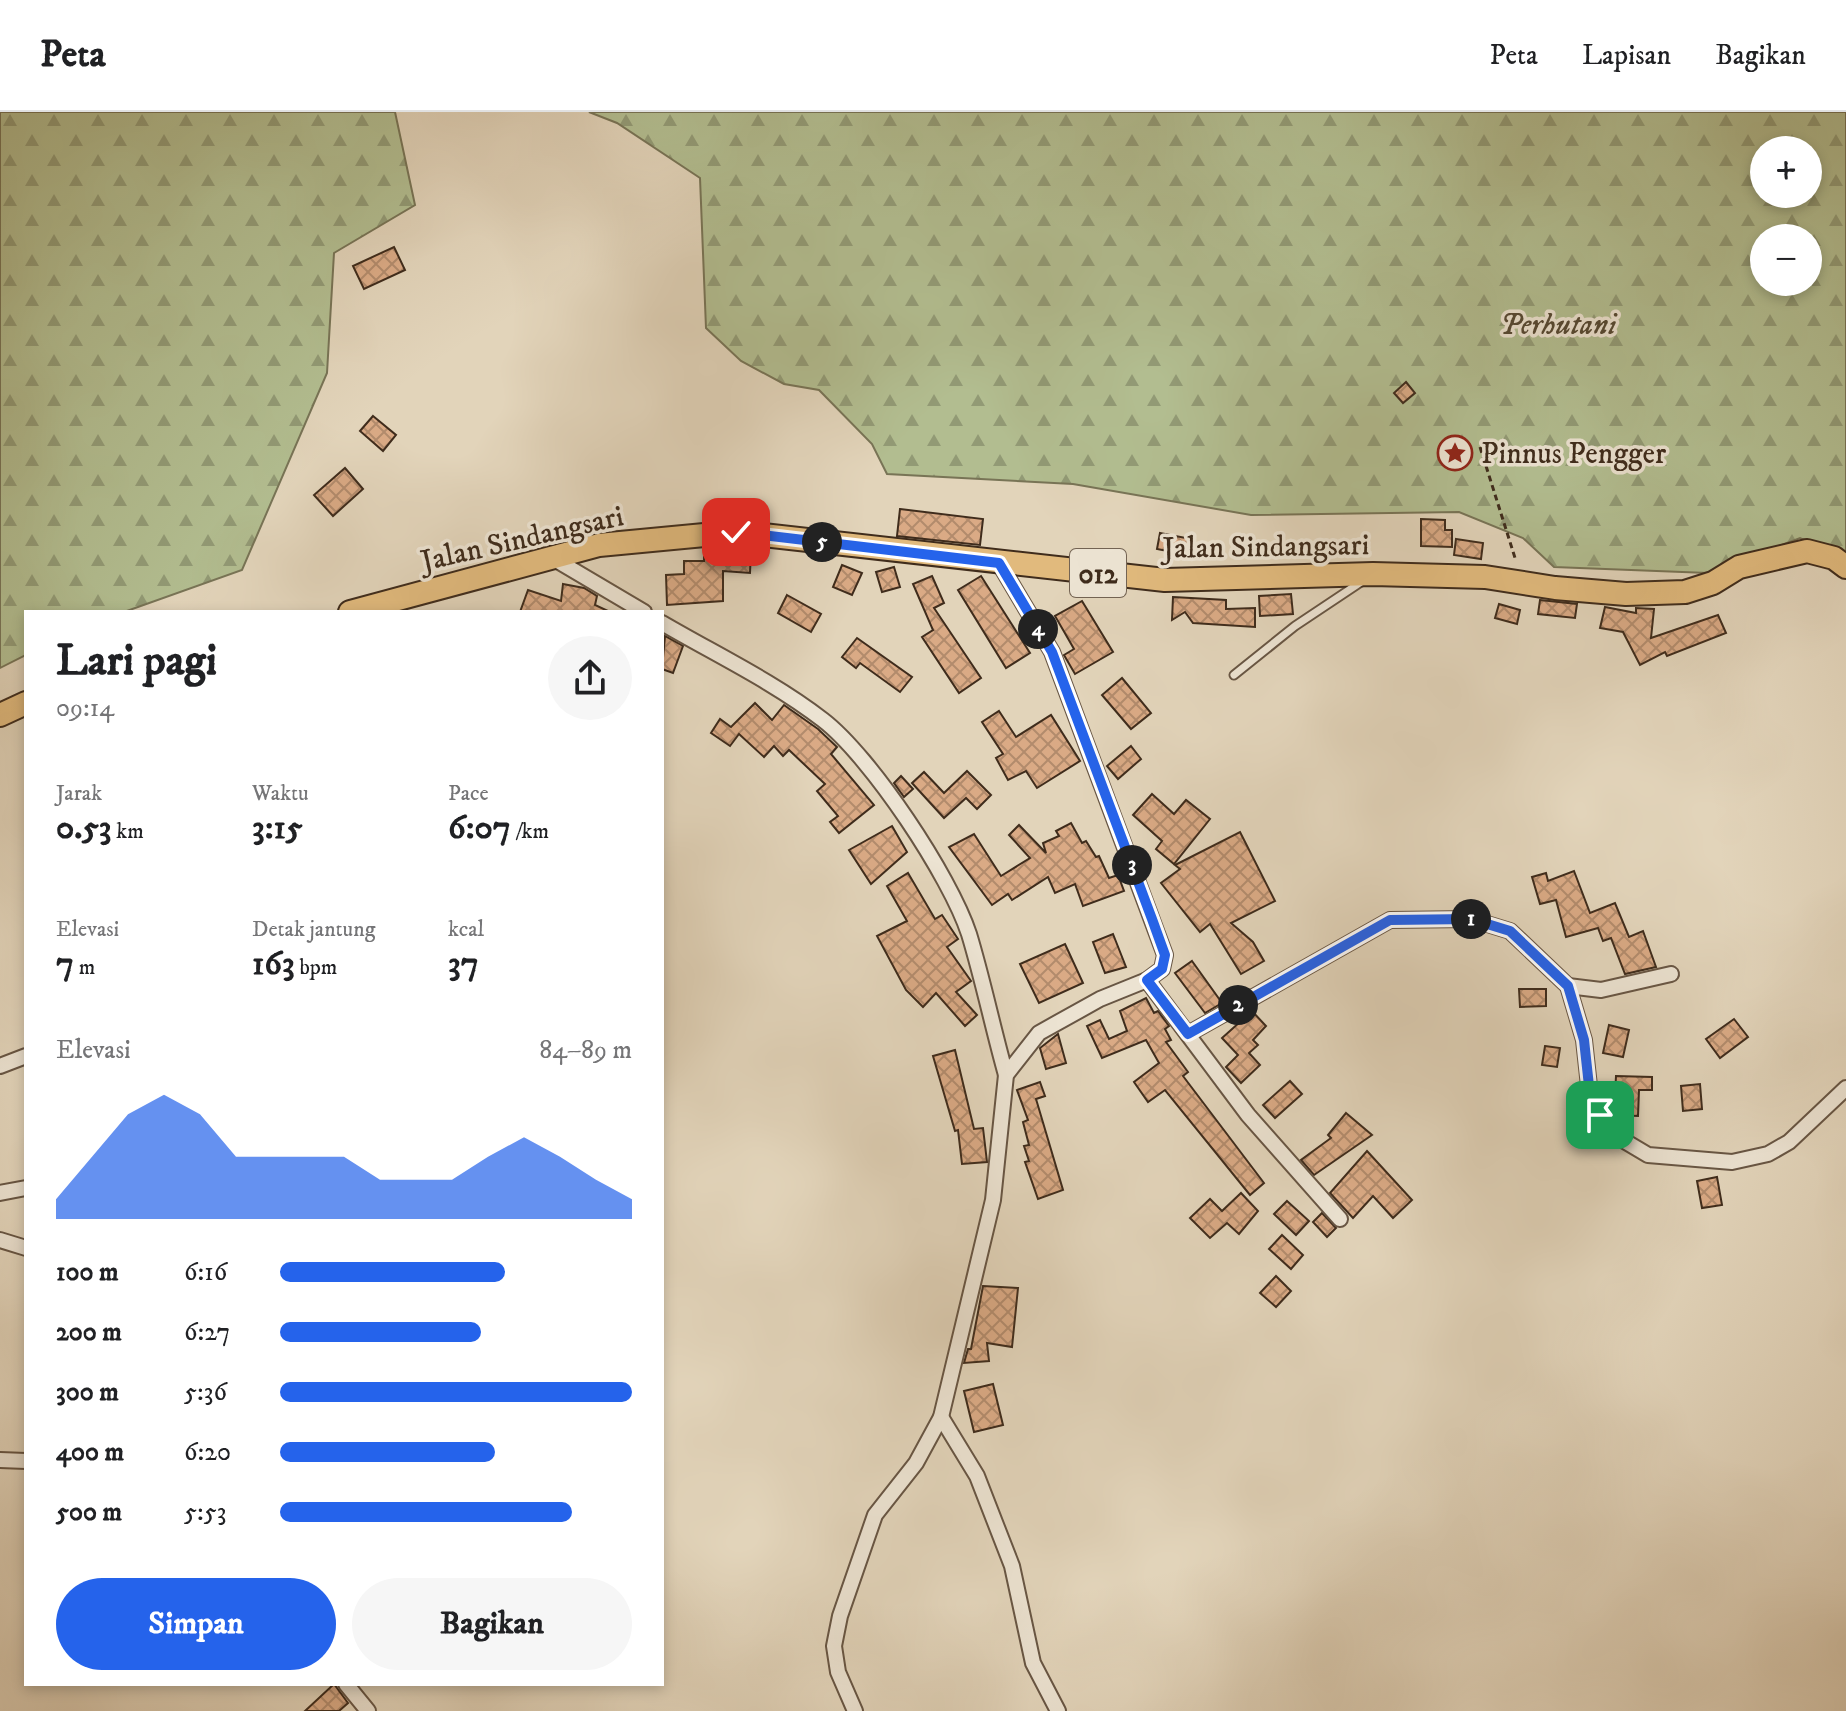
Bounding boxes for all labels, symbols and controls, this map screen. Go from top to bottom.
text: Peta [40,31,106,79]
text: Peta [1490,38,1538,73]
text: Lapisan [1582,38,1671,73]
text: Bagikan [1715,38,1806,73]
map controls [1750,136,1822,296]
button: + [1750,136,1822,208]
button: − [1750,224,1822,296]
park label: Perhutani [1500,307,1618,344]
place icon: Pinnus Pengger [1436,434,1474,472]
place label: Pinnus Pengger [1481,436,1666,473]
street label: Jalan Sindangsari [415,498,627,581]
pin [702,498,770,566]
icon: check [714,510,758,554]
pin: 5 [802,522,842,562]
street label: Jalan Sindangsari [1159,527,1370,568]
text: 5 [817,528,827,555]
road number: 012 [1070,549,1126,597]
pin: 4 [1018,609,1058,649]
text: 4 [1032,615,1044,642]
text: Lari pagi [56,634,217,689]
button: share [548,636,632,720]
text: 09:14 [56,692,114,725]
text: Jarak [56,780,102,807]
text: Waktu [252,780,309,807]
text: Pace [448,780,489,807]
text: 0.53 [56,807,112,849]
text: 3:15 [252,807,303,849]
text: 6:07 [448,807,511,849]
text: km [112,818,144,845]
text: /km [511,818,549,845]
pin: 3 [1112,845,1152,885]
text: 3 [1128,851,1136,878]
pin: 1 [1451,899,1491,939]
text: 1 [1467,905,1475,932]
text: Elevasi [56,916,119,943]
text: Detak jantung [252,916,375,943]
text: kcal [448,916,484,943]
text: 7 [56,943,74,985]
text: 163 [252,943,295,985]
text: 37 [448,943,479,985]
text: m [74,954,95,981]
text: bpm [295,954,337,981]
pin: 2 [1218,985,1258,1025]
text: 2 [1233,991,1243,1018]
text: Elevasi [56,1034,131,1067]
text: 84–89 m [539,1034,632,1067]
pin [1566,1081,1634,1149]
icon: arrive [1578,1093,1622,1137]
text: 100 m [56,1256,119,1289]
text: 6:16 [184,1256,227,1289]
text: 200 m [56,1316,122,1349]
text: 6:27 [184,1316,230,1349]
text: 300 m [56,1376,119,1409]
text: 5:36 [184,1376,227,1409]
text: 400 m [56,1436,124,1469]
text: 6:20 [184,1436,231,1469]
text: 500 m [56,1496,122,1529]
text: 5:53 [184,1496,226,1529]
button: Simpan [56,1578,336,1670]
button: Bagikan [352,1578,632,1670]

